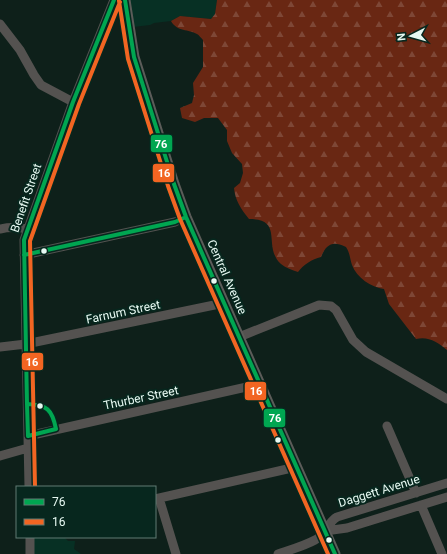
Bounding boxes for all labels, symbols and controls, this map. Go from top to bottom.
north arrow [391,16,431,56]
text: N [395,32,408,42]
line badge: 76 [150,134,173,153]
text: 76 [155,138,167,151]
street label: Benefit Street [8,162,44,234]
line badge: 16 [152,163,175,183]
text: 16 [158,167,170,180]
street label: Central Avenue [204,238,250,316]
unlabelled marker [39,246,49,256]
unlabelled marker [209,276,219,286]
street label: Farnum Street [85,297,161,327]
line badge: 16 [21,352,44,371]
text: 16 [26,356,38,369]
line badge: 16 [244,381,267,401]
street label: Thurber Street [102,383,180,413]
text: 16 [250,385,262,398]
unlabelled marker [35,401,45,411]
line badge: 76 [263,408,286,428]
text: 76 [269,412,281,425]
unlabelled marker [273,435,283,445]
street label: Daggett Avenue [337,472,421,510]
legend [16,486,156,538]
text: 76 [52,495,66,509]
text: 16 [52,515,66,529]
unlabelled marker [324,535,334,545]

